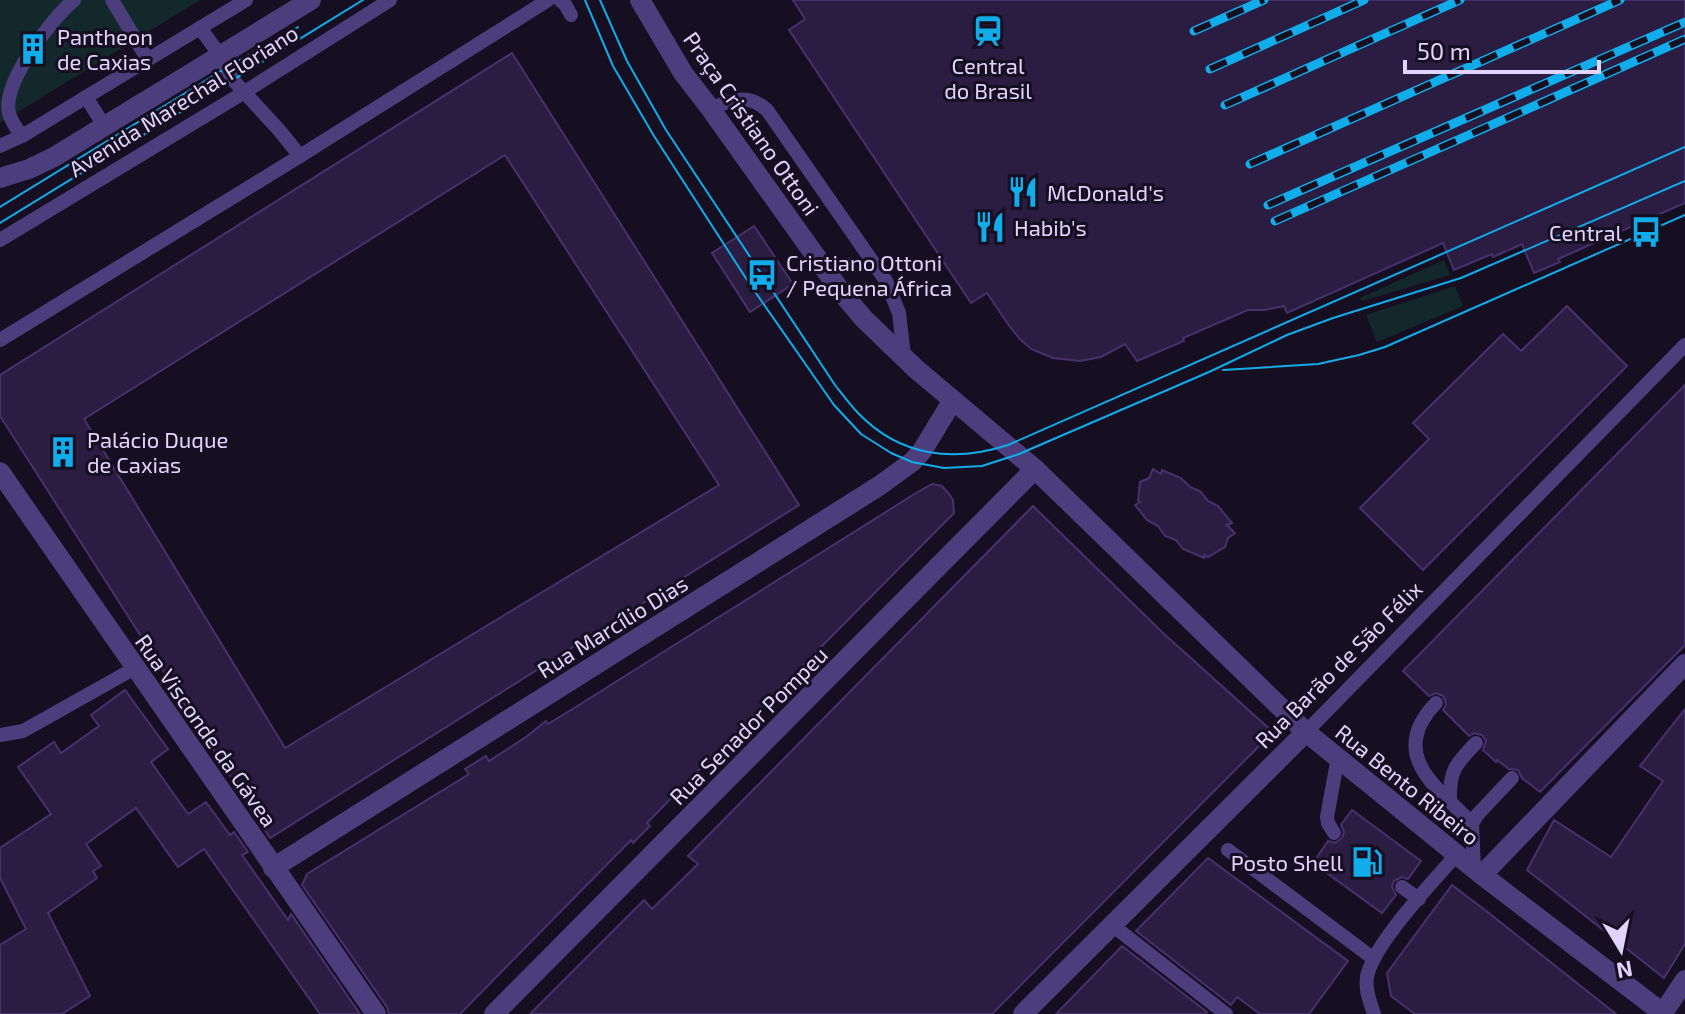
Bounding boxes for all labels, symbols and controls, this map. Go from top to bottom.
station icon: Central do Brasil [971,14,1005,48]
street label: Avenida Marechal Floriano [64,19,302,181]
place label: Pantheon de Caxias [57,23,153,74]
scale bar [1405,24,1599,74]
street label: Praça Cristiano Ottoni [677,26,825,221]
building icon: Pantheon de Caxias [16,32,50,66]
text: 50 m [1417,36,1471,65]
place label: Central do Brasil [944,52,1032,103]
restaurant icon: McDonald's [1006,175,1040,209]
place label: McDonald's [1047,179,1164,205]
restaurant icon: Habib's [973,210,1007,244]
place label: Habib's [1014,214,1087,240]
bus stop icon: Central [1629,215,1663,249]
place label: Central [1549,219,1622,245]
place label: Cristiano Ottoni / Pequena África [786,249,952,300]
bus stop icon: Cristiano Ottoni / Pequena África [745,258,779,292]
place label: Palácio Duque de Caxias [87,426,228,477]
building icon: Palácio Duque de Caxias [46,435,80,469]
street label: Rua Marcílio Dias [532,569,692,683]
street label: Rua Barão de São Félix [1249,575,1427,753]
street label: Rua Visconde da Gávea [131,629,283,831]
street label: Rua Senador Pompeu [664,641,832,809]
street label: Rua Bento Ribeiro [1331,718,1485,850]
fuel station icon: Posto Shell [1350,845,1384,879]
place label: Posto Shell [1231,849,1343,875]
north arrow [1581,910,1661,990]
text: N [1615,956,1635,985]

